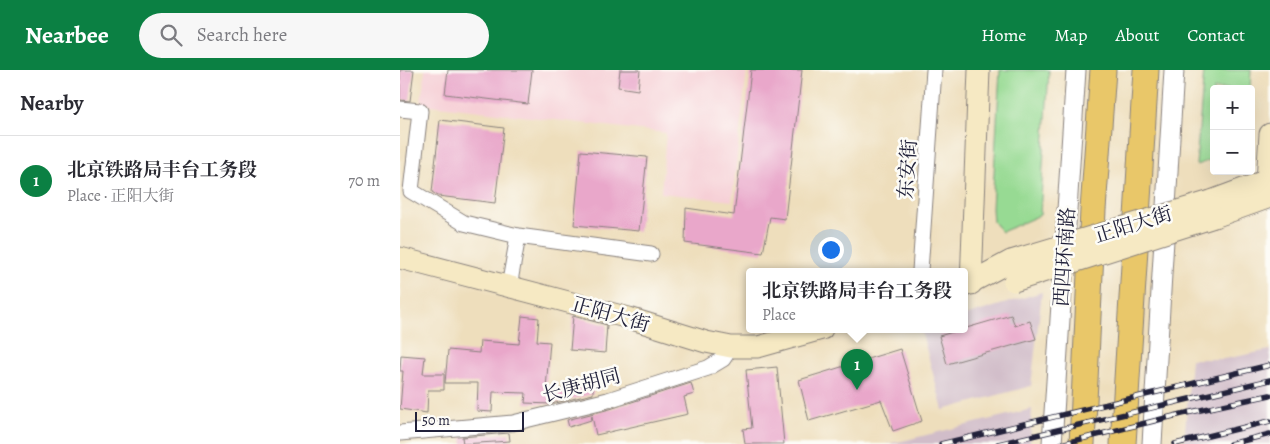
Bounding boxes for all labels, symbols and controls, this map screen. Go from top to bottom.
search box [139,13,489,58]
text: Nearbee [25,19,109,51]
icon: search [157,21,185,49]
text: Search here [197,22,287,48]
text: Home [981,23,1026,47]
text: Map [1054,23,1087,47]
text: About [1115,23,1159,47]
text: Contact [1187,23,1245,47]
map controls [1210,85,1255,175]
button: + [1210,85,1255,130]
text: Nearby [20,89,83,117]
button: − [1210,130,1255,175]
street label: 东安街 [892,138,923,200]
text: 北京铁路局丰台工务段 [67,157,257,183]
text: 1 [33,170,39,192]
text: 70 m [348,170,380,192]
text: Place · 正阳大街 [67,185,174,207]
street label: 正阳大街 [1091,200,1175,249]
street label: 西四环南路 [1048,206,1081,308]
your location [818,237,844,263]
popup [746,268,968,333]
text: 北京铁路局丰台工务段 [762,278,952,304]
street label: 正阳大街 [569,290,653,338]
text: Place [762,304,796,326]
pin: 1 [841,349,873,390]
street label: 长庚胡同 [539,362,623,409]
scale bar [415,409,524,432]
text: 50 m [422,411,450,430]

